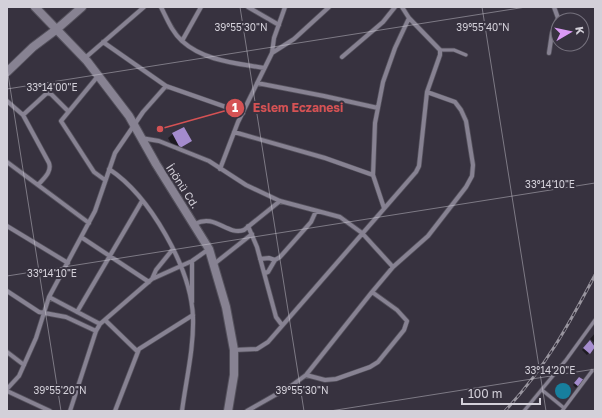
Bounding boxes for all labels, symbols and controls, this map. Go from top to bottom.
north arrow [550,12,590,52]
text: 39°55'30"N [214,21,268,33]
text: 39°55'40"N [456,21,510,33]
text: K [573,25,587,35]
text: 33°14'00"E [26,81,78,93]
callout: Eslem Eczanesi [225,96,351,120]
text: 1 [232,100,238,115]
text: Eslem Eczanesi [253,100,343,115]
street label: İnönü Cd. [164,161,202,211]
text: 33°14'10"E [525,178,575,190]
text: 33°14'10"E [27,267,77,279]
text: 33°14'20"E [525,364,575,376]
scale bar [462,380,540,406]
text: 39°55'20"N [33,384,87,396]
text: 39°55'30"N [275,384,329,396]
text: 100 m [468,386,502,401]

